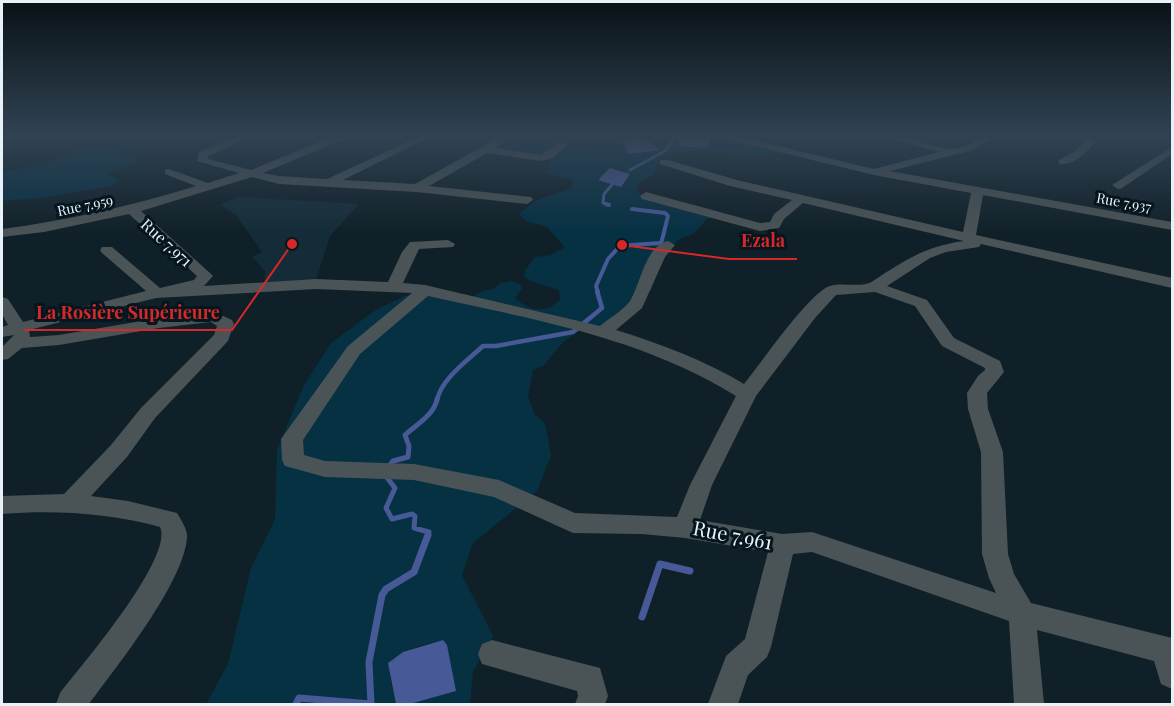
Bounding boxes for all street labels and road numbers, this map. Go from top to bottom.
street label: Rue 7.937 [1095,188,1153,216]
street label: Rue 7.959 [55,190,115,220]
street label: Rue 7.971 [137,213,197,271]
street label: Rue 7.961 [691,513,775,555]

